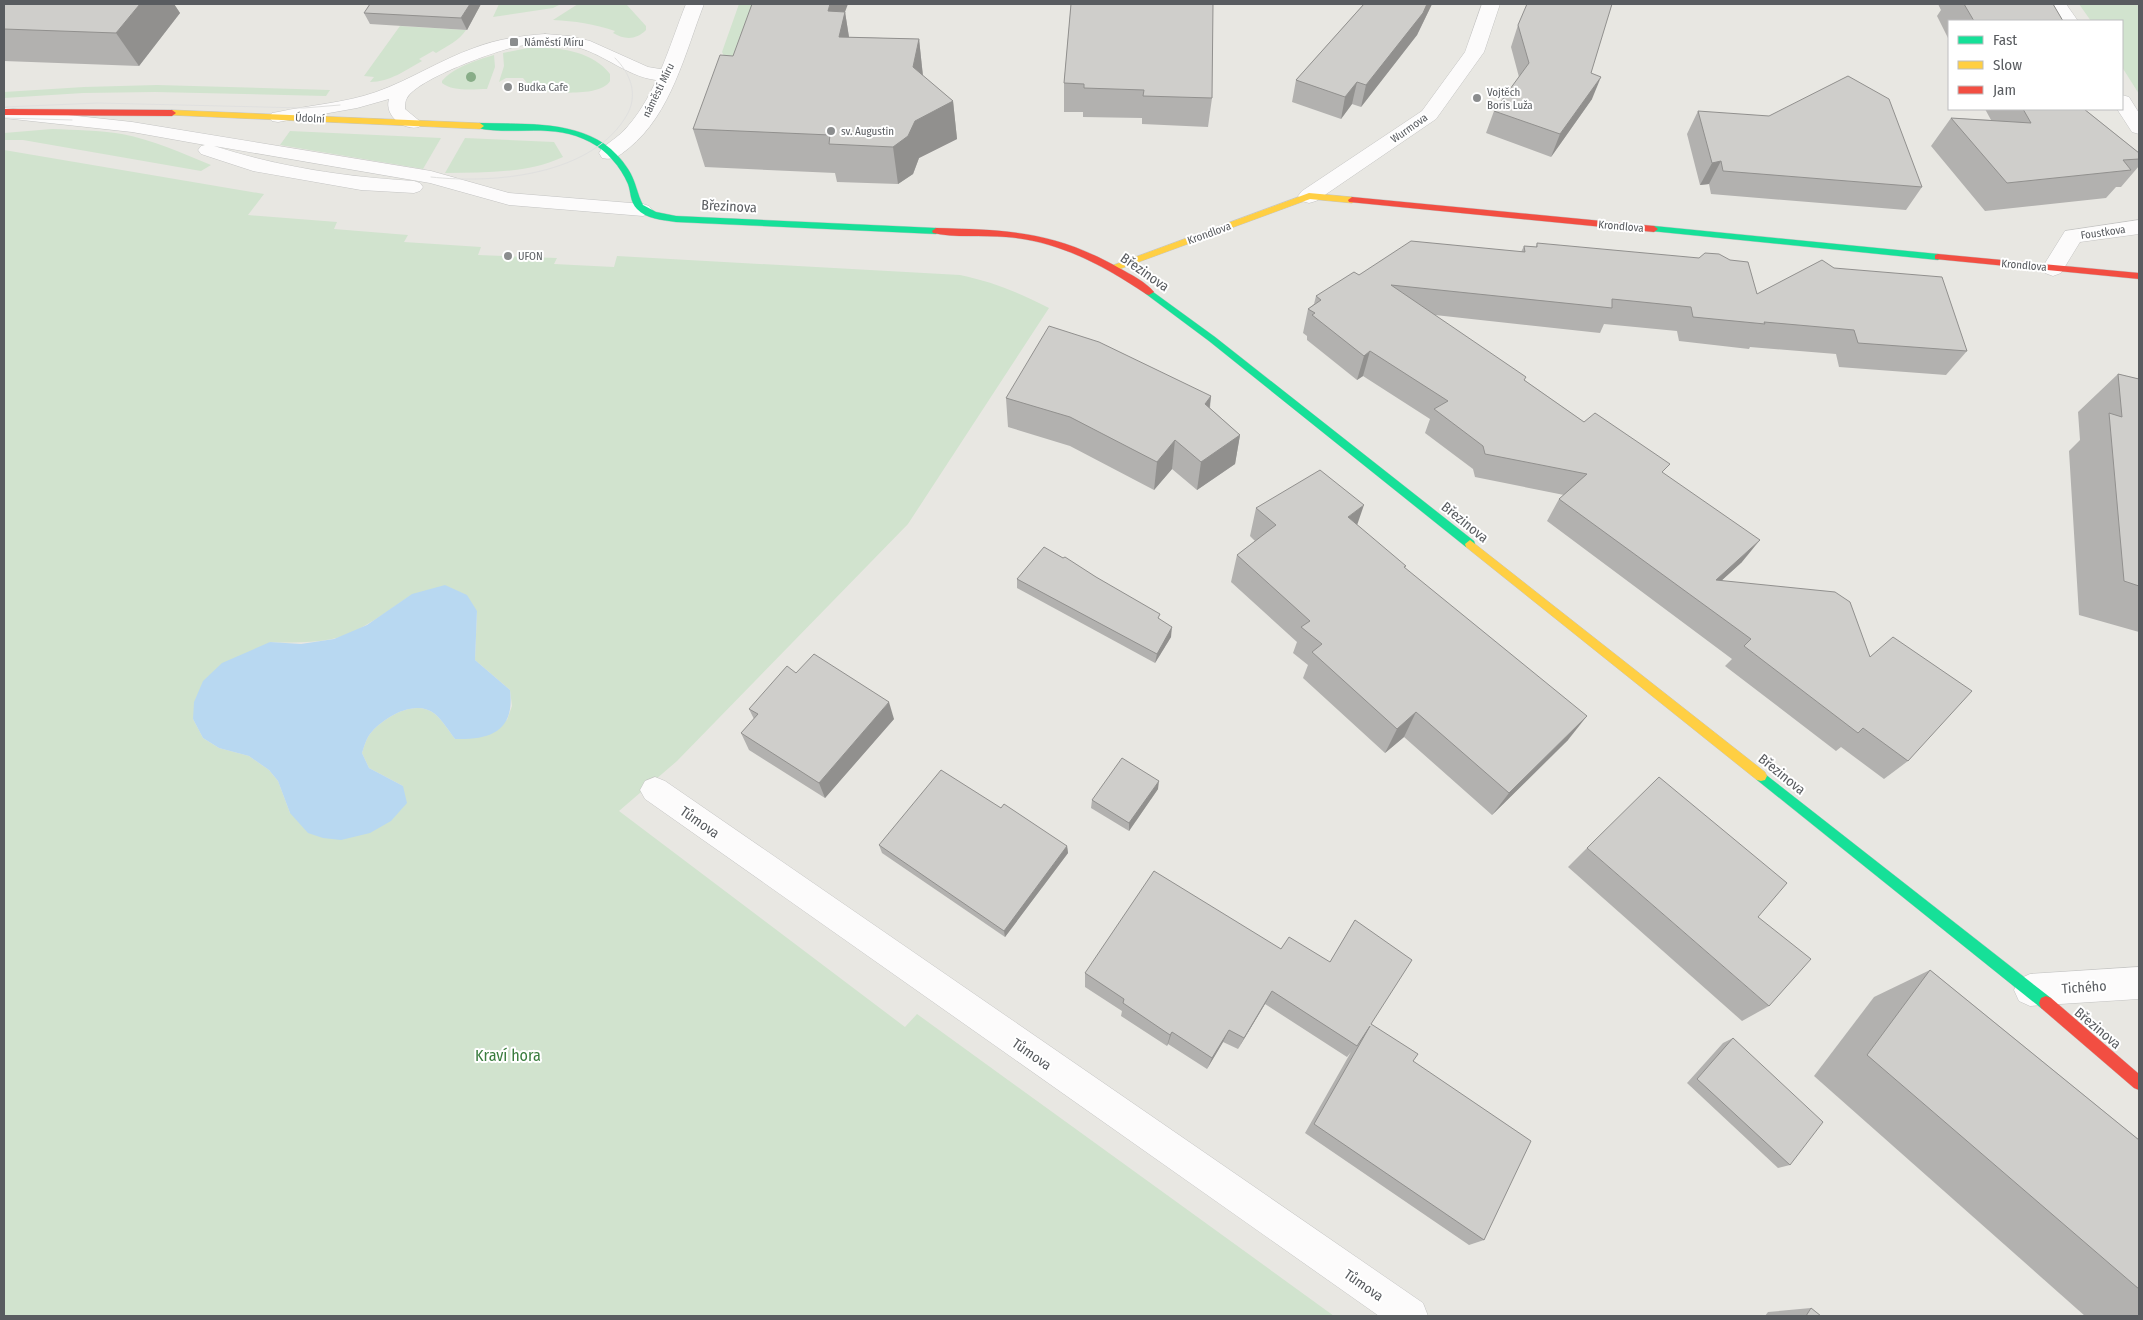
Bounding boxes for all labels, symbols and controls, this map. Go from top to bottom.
legend [1948,20,2123,110]
text: Fast [1993,31,2017,49]
marker: Náměstí Míru [508,36,520,48]
place label: Náměstí Míru [524,36,584,49]
text: Slow [1993,56,2022,74]
street label: náměstí Míru [640,61,677,120]
marker: Budka Cafe [502,81,514,93]
place label: Budka Cafe [518,81,568,94]
text: Jam [1993,81,2016,99]
place label: Vojtěch Boris Luža [1487,86,1533,112]
marker: Vojtěch Boris Luža [1471,92,1483,104]
street label: Údolní [295,110,325,126]
street label: Wurmova [1388,111,1430,146]
marker: sv. Augustin [825,125,837,137]
place label: sv. Augustin [841,125,894,138]
street label: Březinova [701,197,757,216]
street label: Krondlova [1598,218,1644,235]
street label: Krondlova [1186,220,1233,247]
street label: Foustkova [2080,223,2126,242]
street label: Březinova [1117,249,1172,295]
marker: UFON [502,250,514,262]
place label: UFON [518,250,543,263]
street label: Krondlova [2001,257,2047,274]
street label: Březinova [1438,498,1492,547]
street label: Březinova [1755,750,1809,799]
street label: Tůmova [677,803,723,842]
street label: Tichého [2061,977,2107,998]
street label: Březinova [2071,1004,2125,1053]
street label: Tůmova [1009,1035,1055,1074]
park label: Kraví hora [475,1046,541,1065]
street label: Tůmova [1341,1266,1387,1305]

